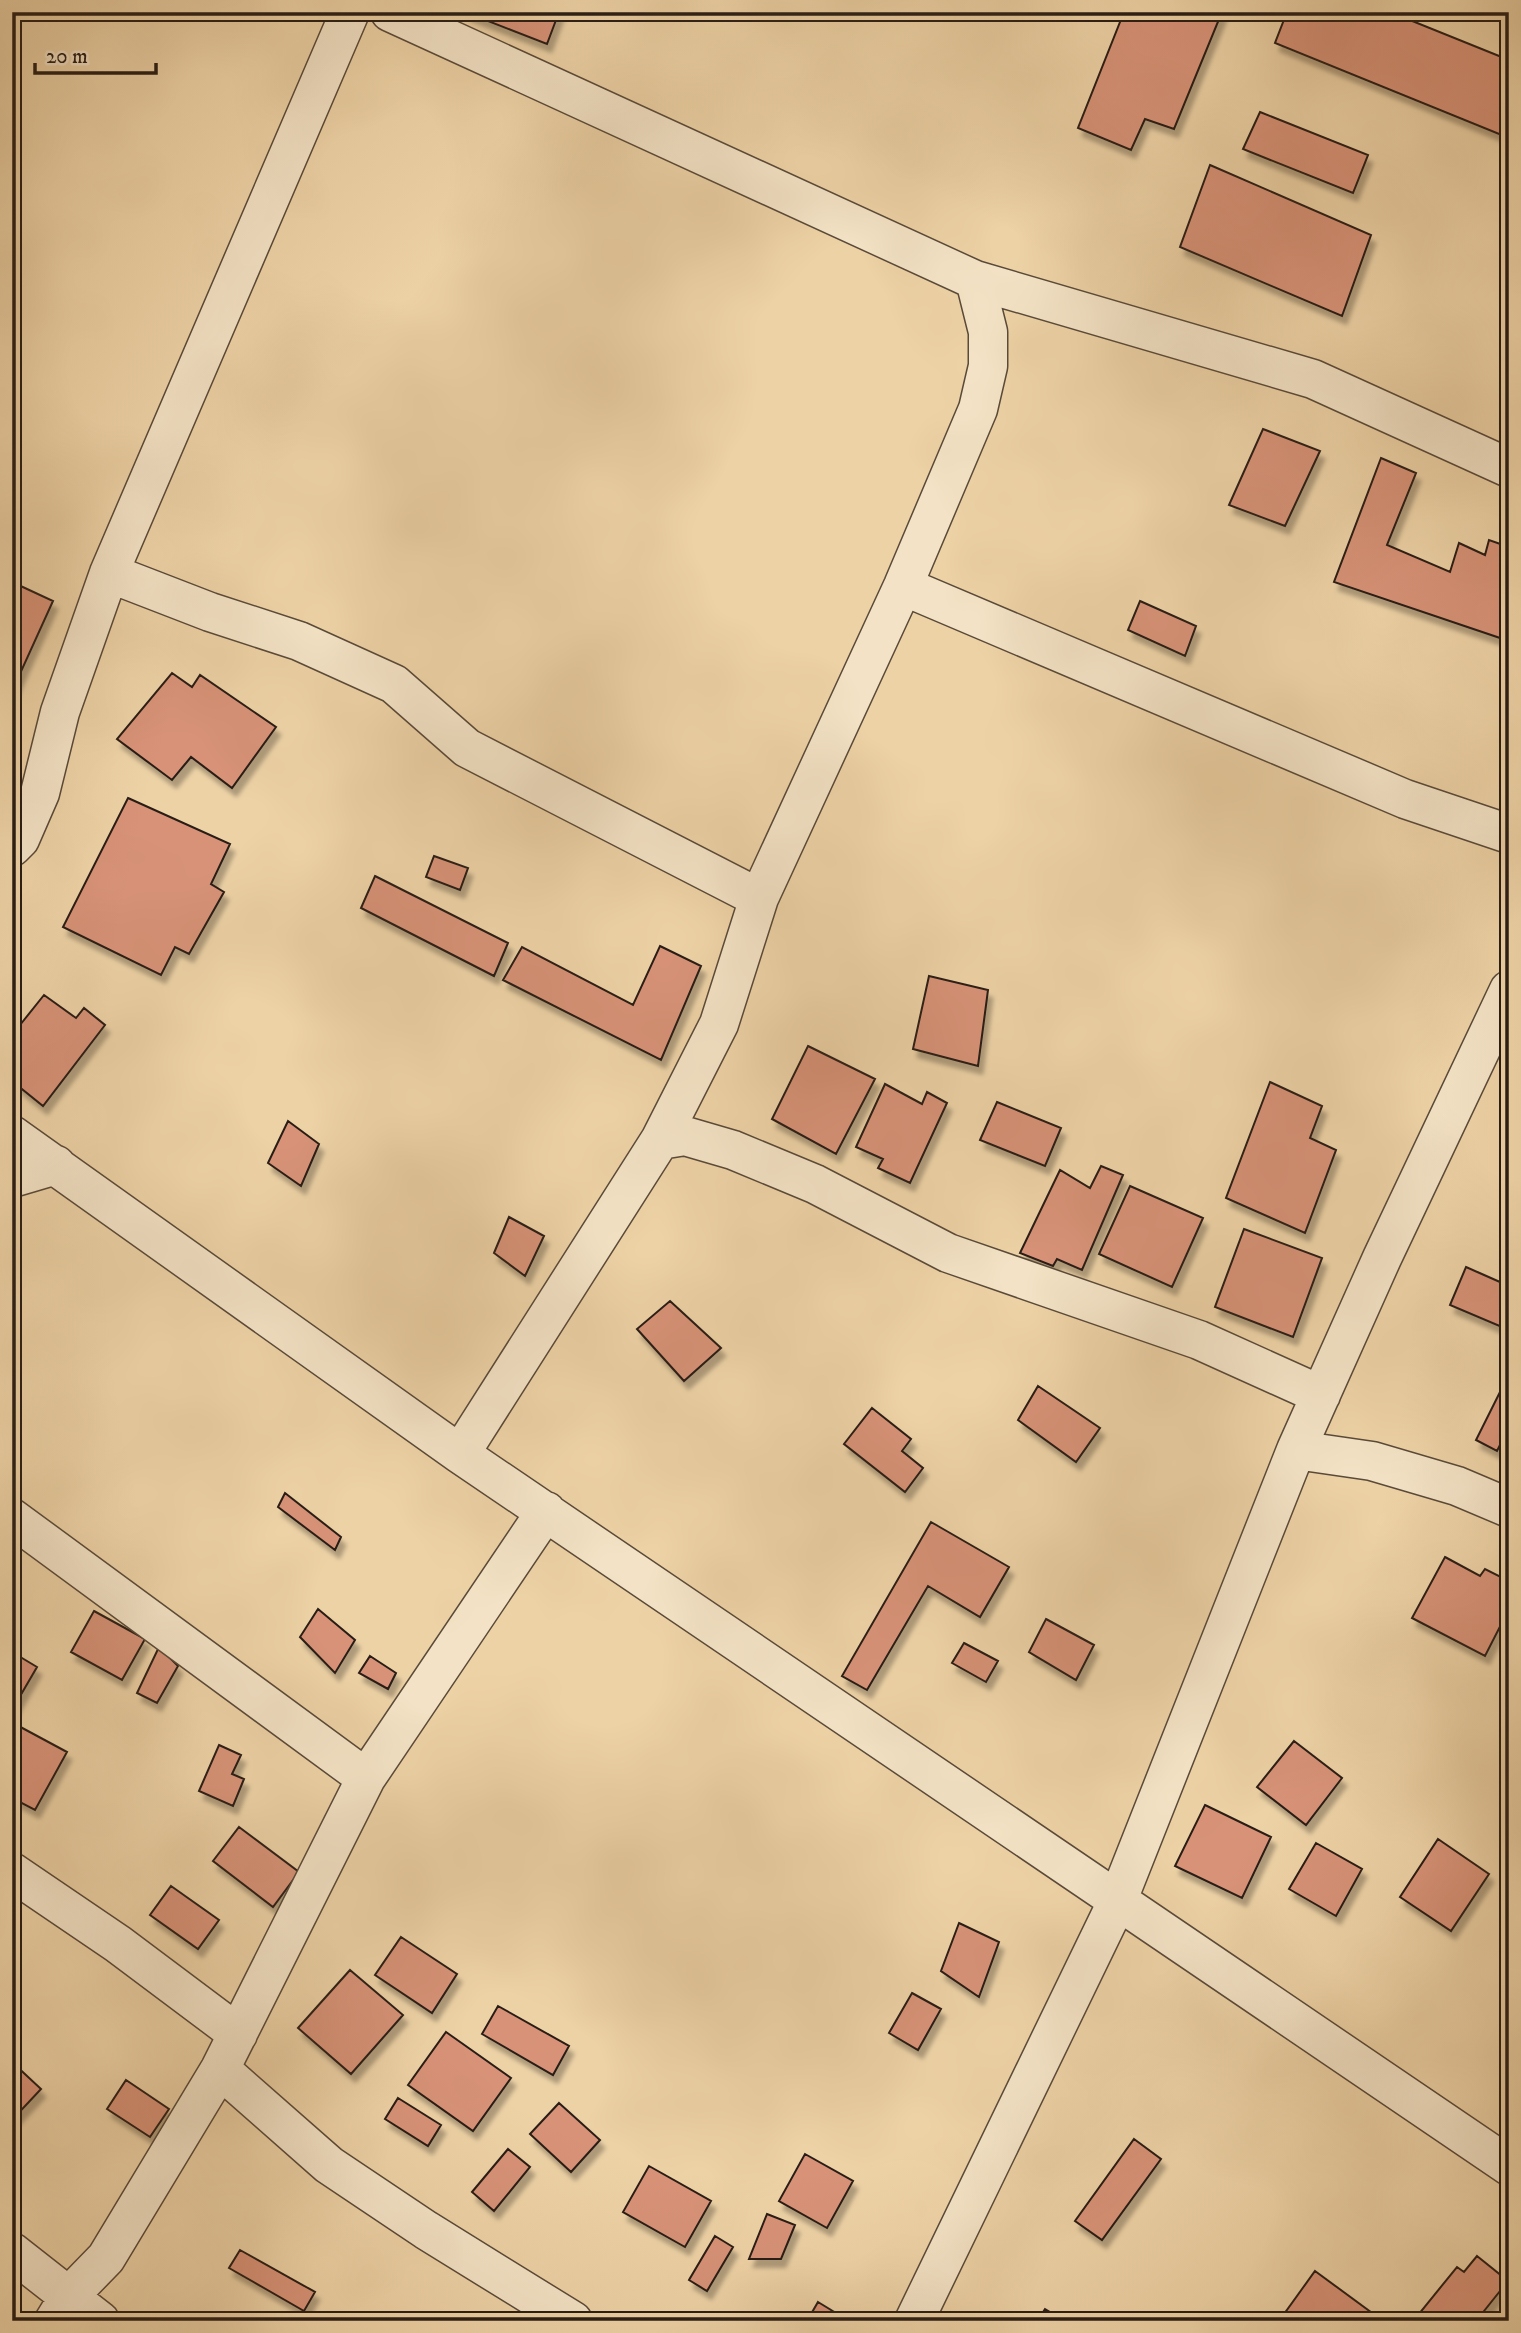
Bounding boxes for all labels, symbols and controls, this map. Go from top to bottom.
scale bar [35,32,156,76]
text: 20 m [46,44,88,70]

